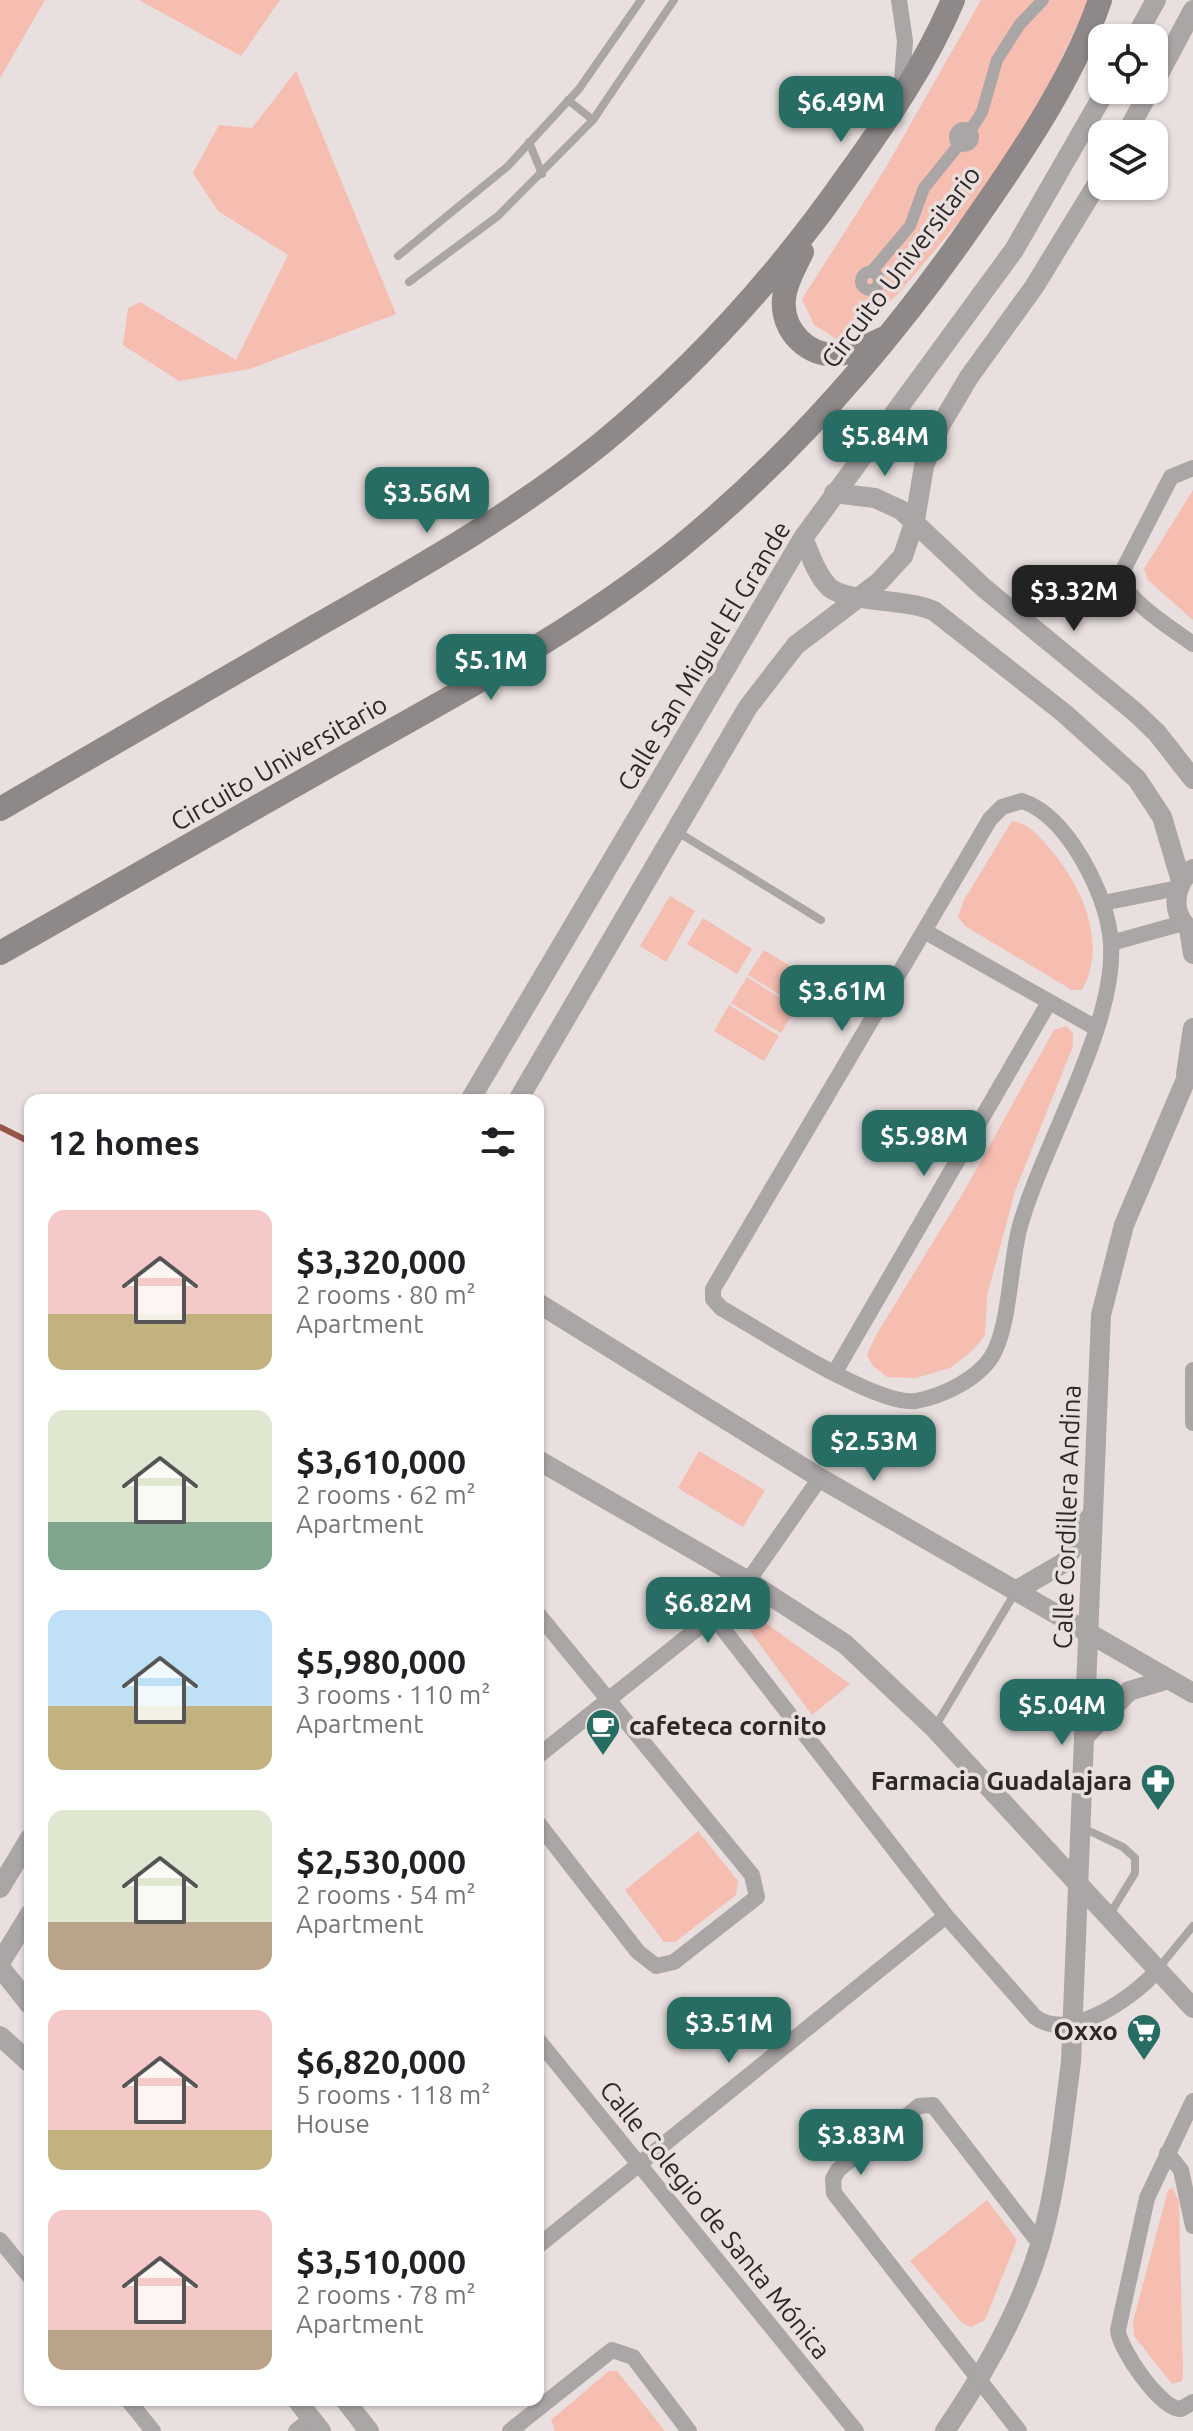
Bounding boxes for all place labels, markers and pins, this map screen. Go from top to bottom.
pin: $6.49M [776,76,906,144]
pin: $5.84M [820,410,950,478]
pin: $3.56M [362,467,492,535]
pin: $3.32M [1009,565,1139,633]
pin: $5.1M [435,634,547,702]
pin: $3.61M [777,965,907,1033]
pin: $5.98M [859,1110,989,1178]
pin: $2.53M [809,1415,939,1483]
pin: $6.82M [643,1577,773,1645]
pin: $5.04M [997,1679,1127,1747]
cafe icon: cafeteca cornito [584,1707,622,1757]
place label: cafeteca cornito [629,1711,827,1740]
pharmacy icon: Farmacia Guadalajara [1139,1762,1177,1812]
place label: Farmacia Guadalajara [871,1766,1132,1795]
pin: $3.51M [664,1997,794,2065]
supermarket icon: Oxxo [1125,2012,1163,2062]
place label: Oxxo [1054,2016,1118,2045]
pin: $3.83M [796,2109,926,2177]

